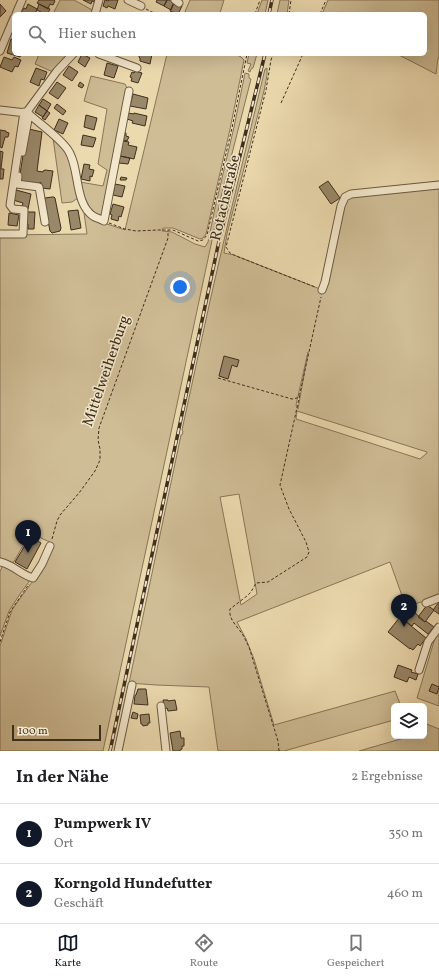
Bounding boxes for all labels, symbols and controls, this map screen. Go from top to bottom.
search box [12,12,427,56]
icon: search [26,23,48,45]
text: Hier suchen [58,24,136,45]
street label: Rotachstraße [206,153,246,243]
your location [170,277,190,297]
street label: Mittelweiherburg [78,312,136,429]
pin: 1 [15,520,41,553]
pin: 2 [391,594,417,627]
map controls [391,703,427,739]
button: layers [391,703,427,739]
scale bar [12,723,101,742]
text: 100 m [18,724,48,739]
text: In der Nähe [16,766,109,789]
text: 2 Ergebnisse [351,768,423,786]
text: Pumpwerk IV [54,814,151,835]
text: 1 [26,825,32,843]
text: 350 m [388,825,423,843]
text: Ort [54,835,74,853]
text: Korngold Hundefutter [54,874,212,895]
text: 2 [26,885,32,903]
text: 460 m [387,885,423,903]
text: Geschäft [54,895,104,913]
tab: Karte [54,932,81,971]
tab: Route [190,932,218,971]
tab: Gespeichert [327,932,385,971]

